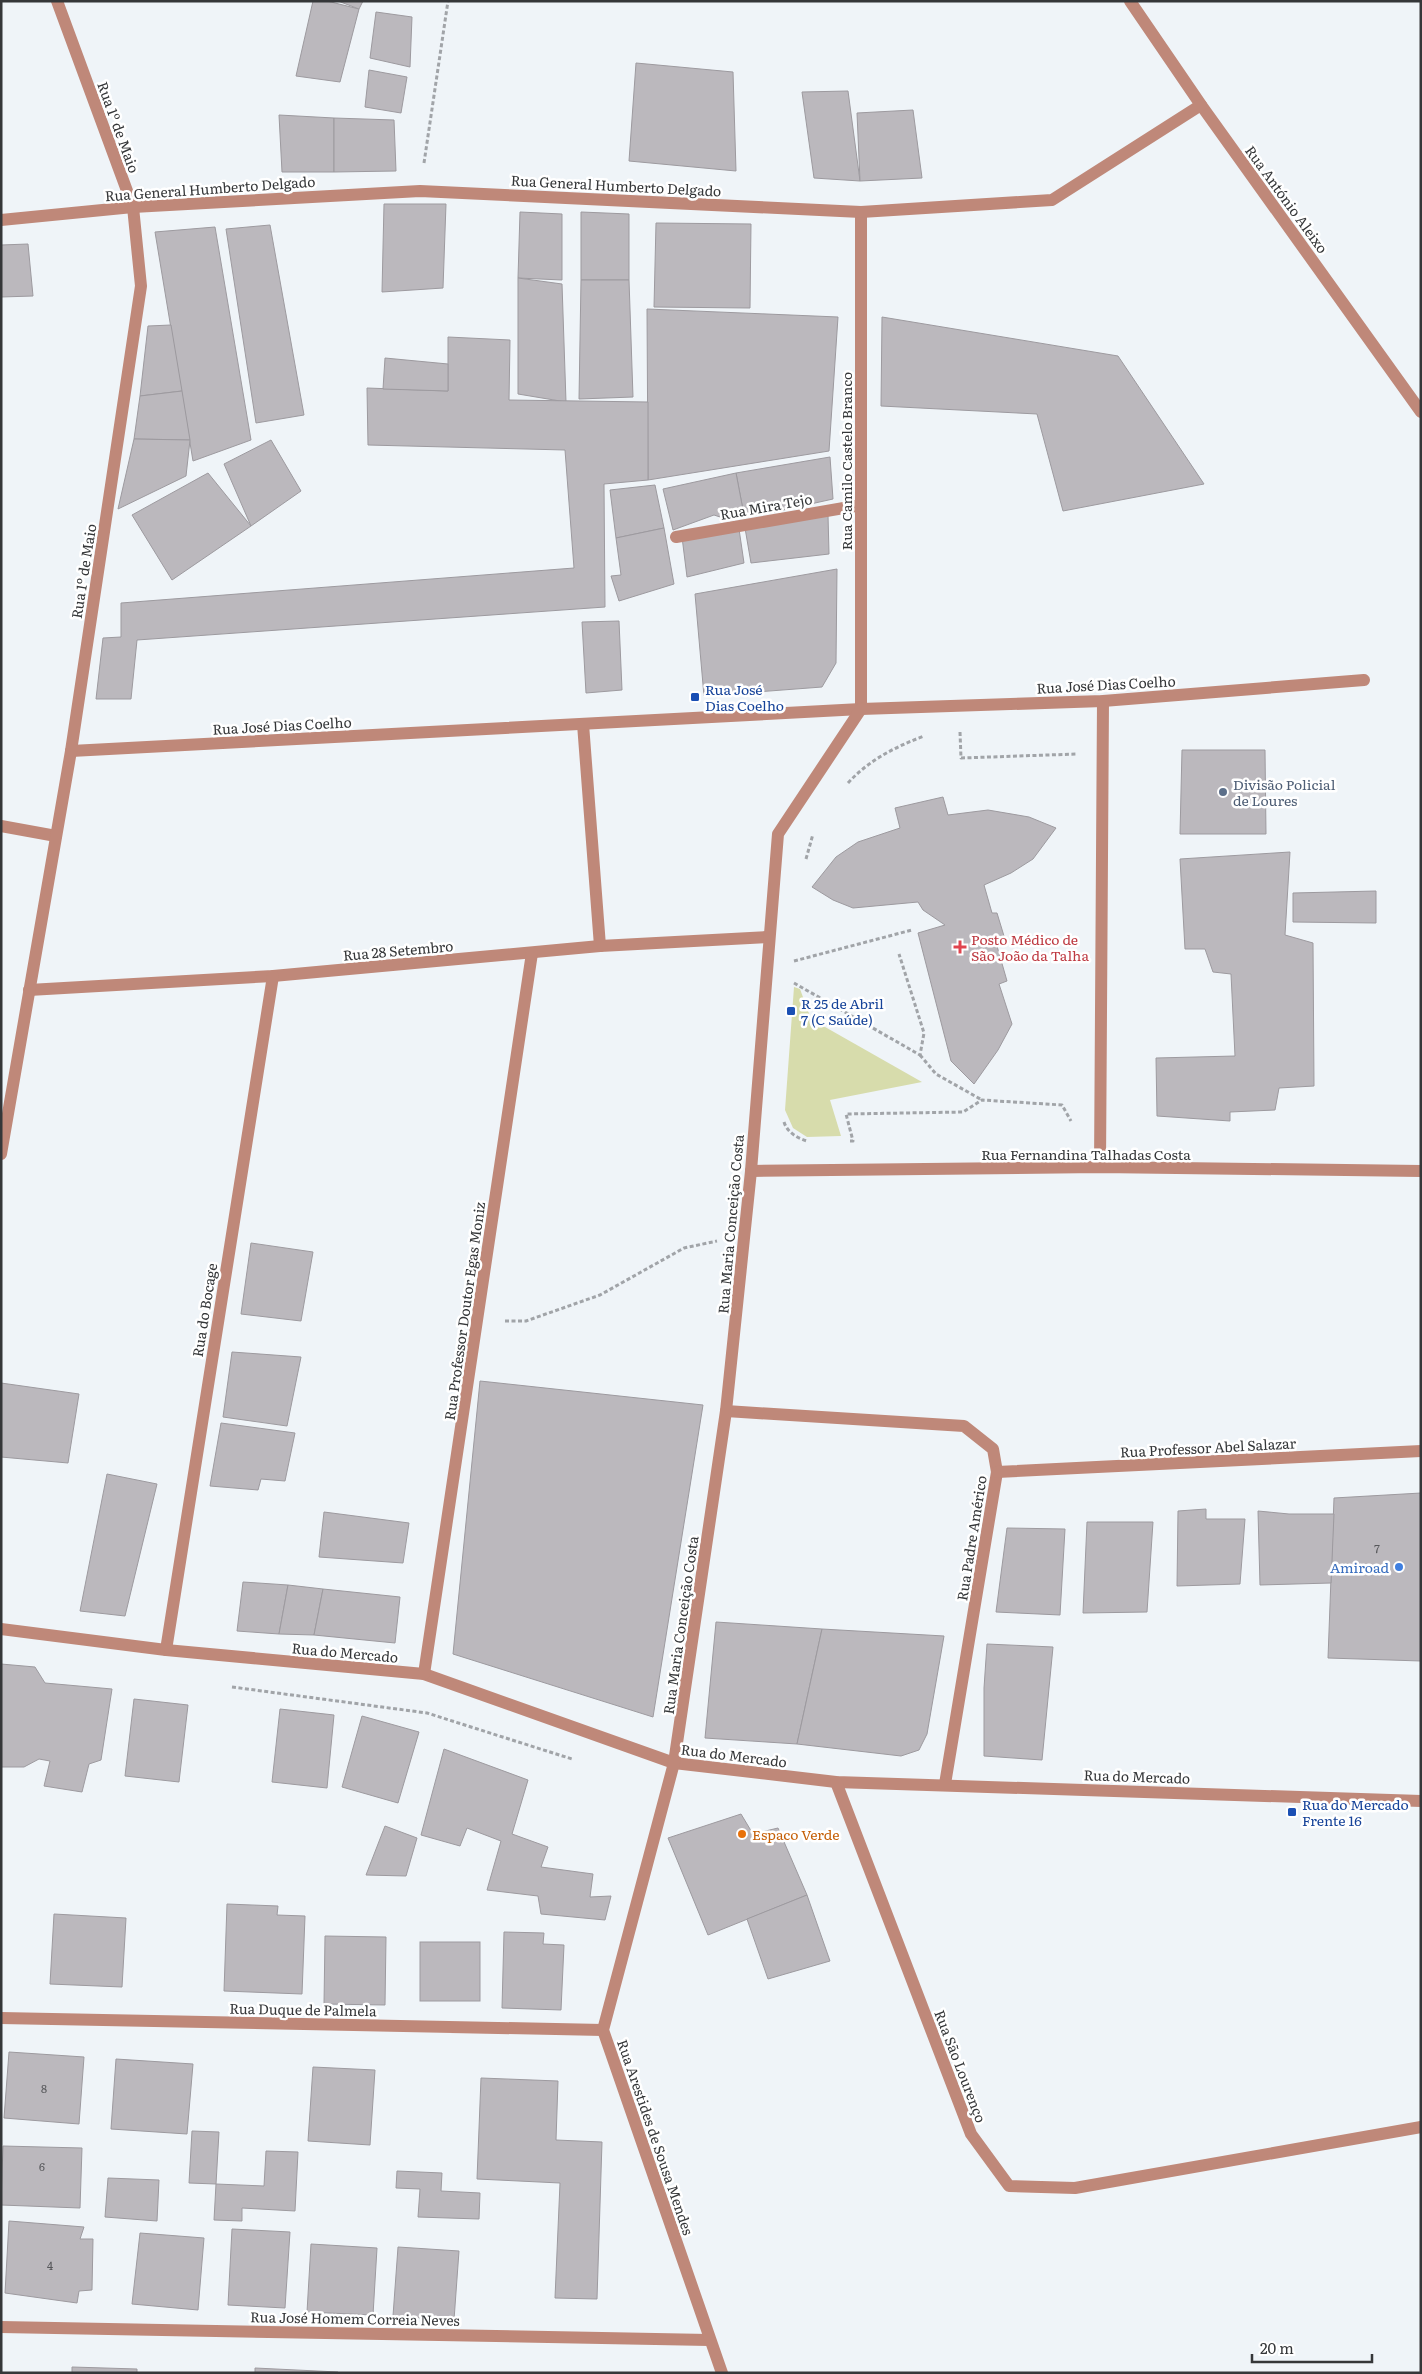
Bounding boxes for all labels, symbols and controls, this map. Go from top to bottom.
street label: Rua 1º de Maio [93,79,145,175]
street label: Rua António Aleixo [1241,141,1333,257]
street label: Rua General Humberto Delgado [510,169,722,201]
street label: Rua General Humberto Delgado [104,171,316,205]
street label: Rua Camilo Castelo Branco [836,372,856,550]
street label: Rua Mira Tejo [718,488,814,524]
street label: Rua 1º de Maio [66,522,100,620]
street label: Rua José Dias Coelho [1036,670,1176,698]
place label: Rua José Dias Coelho [705,679,784,715]
marker: Rua José Dias Coelho [689,691,701,703]
street label: Rua José Dias Coelho [212,711,352,739]
place label: Divisão Policial de Loures [1233,774,1336,810]
marker: Divisão Policial de Loures [1217,786,1229,798]
place label: Posto Médico de São João da Talha [971,929,1089,965]
street label: Rua 28 Setembro [342,935,454,965]
marker: Posto Médico de São João da Talha [953,940,967,954]
place label: R 25 de Abril 7 (C Saúde) [801,993,884,1029]
marker: R 25 de Abril 7 (C Saúde) [785,1005,797,1017]
street label: Rua Maria Conceição Costa [712,1133,748,1314]
street label: Rua Fernandina Talhadas Costa [981,1144,1191,1164]
street label: Rua Professor Doutor Egas Moniz [439,1200,489,1422]
street label: Rua do Bocage [187,1262,221,1358]
street label: Rua Professor Abel Salazar [1119,1432,1297,1462]
street label: Rua Padre Américo [951,1474,991,1602]
street label: Rua Maria Conceição Costa [658,1534,702,1715]
house number: 7 [1374,1540,1380,1556]
place label: Amiroad [1330,1557,1389,1577]
marker: Amiroad [1393,1561,1405,1573]
street label: Rua do Mercado [291,1637,399,1667]
street label: Rua do Mercado [680,1739,788,1771]
street label: Rua do Mercado [1083,1764,1191,1788]
place label: Rua do Mercado Frente 16 [1302,1794,1409,1830]
marker: Rua do Mercado Frente 16 [1286,1806,1298,1818]
place label: Espaco Verde [752,1824,840,1844]
marker: Espaco Verde [736,1828,748,1840]
street label: Rua Duque de Palmela [229,1998,377,2020]
street label: Rua São Lourenço [930,2007,992,2125]
street label: Rua Arestides de Sousa Mendes [613,2036,699,2238]
house number: 8 [41,2080,47,2096]
house number: 6 [39,2158,45,2174]
house number: 4 [47,2257,53,2273]
street label: Rua José Homem Correia Neves [250,2306,460,2330]
scale bar [1252,2332,1372,2364]
text: 20 m [1260,2336,1294,2359]

